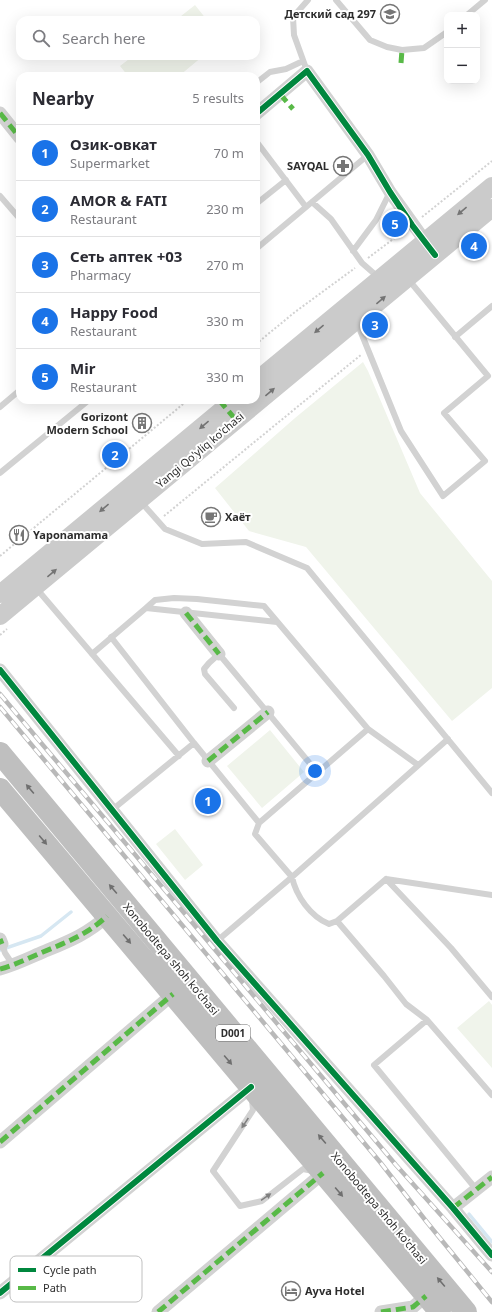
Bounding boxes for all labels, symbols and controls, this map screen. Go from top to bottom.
school or university icon: Детский сад 297 [379,3,401,25]
place label: Детский сад 297 [284,6,376,21]
map controls [444,12,480,84]
button: + [444,12,480,48]
search box [16,16,260,60]
icon: search [30,27,52,49]
text: Search here [62,28,145,48]
button: − [444,48,480,84]
text: Nearby [32,87,94,110]
text: 5 results [192,89,244,107]
text: Озик-овкат [70,134,157,154]
text: 1 [41,144,49,162]
text: 70 m [214,144,244,162]
text: Supermarket [70,154,150,172]
pharmacy icon: SAYQAL [332,155,354,177]
place label: SAYQAL [287,158,329,173]
text: AMOR & FATI [70,190,167,210]
text: 2 [41,200,49,218]
text: 230 m [206,200,244,218]
one-way arrow [457,206,467,215]
pin: 5 [382,209,408,239]
text: Restaurant [70,210,137,228]
pin: 4 [461,231,487,261]
text: Сеть аптек +03 [70,246,182,266]
text: 3 [41,256,49,274]
text: 270 m [206,256,244,274]
text: Pharmacy [70,266,131,284]
one-way arrow [376,295,386,304]
text: Happy Food [70,302,158,322]
pin: 3 [362,310,388,340]
text: 4 [41,312,49,330]
text: 330 m [206,312,244,330]
text: Restaurant [70,322,137,340]
one-way arrow [313,325,324,334]
text: Mir [70,358,95,378]
text: 5 [41,368,49,386]
text: 330 m [206,368,244,386]
text: Restaurant [70,378,137,396]
one-way arrow [265,387,276,396]
street label: Yangi Qo'yliq ko'chasi [153,408,247,491]
place label: Gorizont Modern School [46,409,128,437]
building icon: Gorizont Modern School [131,412,153,434]
one-way arrow [198,420,209,429]
pin: 2 [102,440,128,470]
one-way arrow [98,503,109,512]
cafe icon: Хаёт [200,506,222,528]
place label: Хаёт [225,509,251,524]
restaurant icon: Yaponamama [8,524,30,546]
place label: Yaponamama [33,527,108,542]
one-way arrow [46,569,57,578]
your location [305,761,325,781]
one-way arrow [25,783,34,794]
pin: 1 [195,786,221,816]
one-way arrow [39,835,48,845]
one-way arrow [109,883,118,894]
street label: Xonobodtepa shoh ko'chasi [120,900,223,1018]
one-way arrow [122,934,131,945]
road number: D001 [216,1025,250,1041]
one-way arrow [224,1055,233,1066]
one-way arrow [241,1118,249,1128]
one-way arrow [317,1134,326,1145]
street label: Xonobodtepa shoh ko'chasi [328,1149,431,1267]
one-way arrow [335,1187,344,1197]
one-way arrow [260,1194,271,1201]
legend [10,1256,142,1302]
text: Cycle path [43,1262,96,1277]
one-way arrow [436,1277,445,1288]
text: Path [43,1280,67,1295]
hotel icon: Ayva Hotel [280,1280,302,1302]
place label: Ayva Hotel [305,1283,365,1298]

